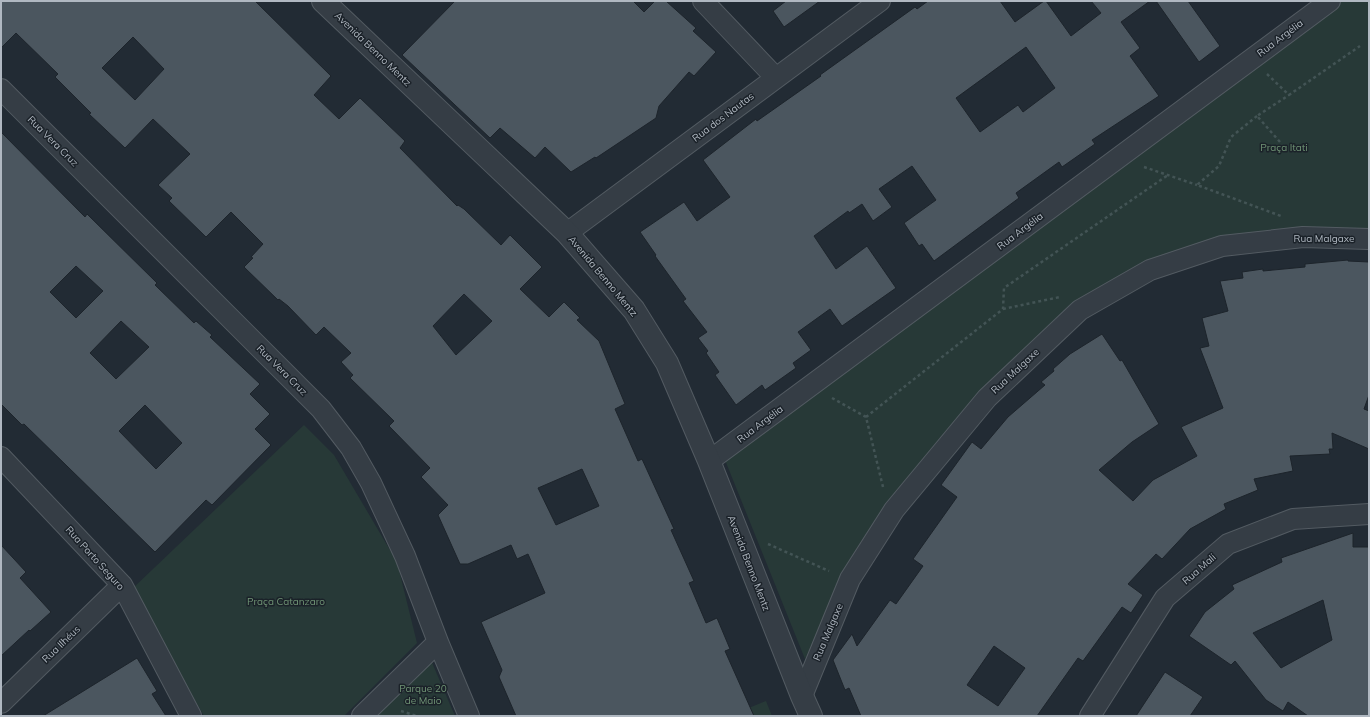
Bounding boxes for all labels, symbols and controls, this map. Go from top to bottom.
street label: Avenida Benno Mentz [332,9,414,89]
street label: Rua Argélia [1254,16,1306,60]
street label: Rua dos Nautas [689,89,757,145]
street label: Rua Vera Cruz [25,113,81,169]
park label: Praça Itati [1260,141,1308,154]
street label: Rua Argélia [994,209,1046,253]
street label: Rua Malgaxe [1294,232,1354,245]
street label: Avenida Benno Mentz [565,233,641,319]
street label: Rua Vera Cruz [254,342,310,398]
street label: Rua Malgaxe [988,345,1042,397]
street label: Rua Argélia [734,402,786,446]
street label: Avenida Benno Mentz [725,513,773,613]
street label: Rua Porto Seguro [63,523,127,593]
street label: Rua Mali [1179,551,1219,587]
park label: Praça Catanzaro [247,595,325,608]
street label: Rua Malgaxe [810,601,846,663]
street label: Rua Ilhéus [39,623,83,665]
park label: Parque 20 de Maio [399,682,447,707]

